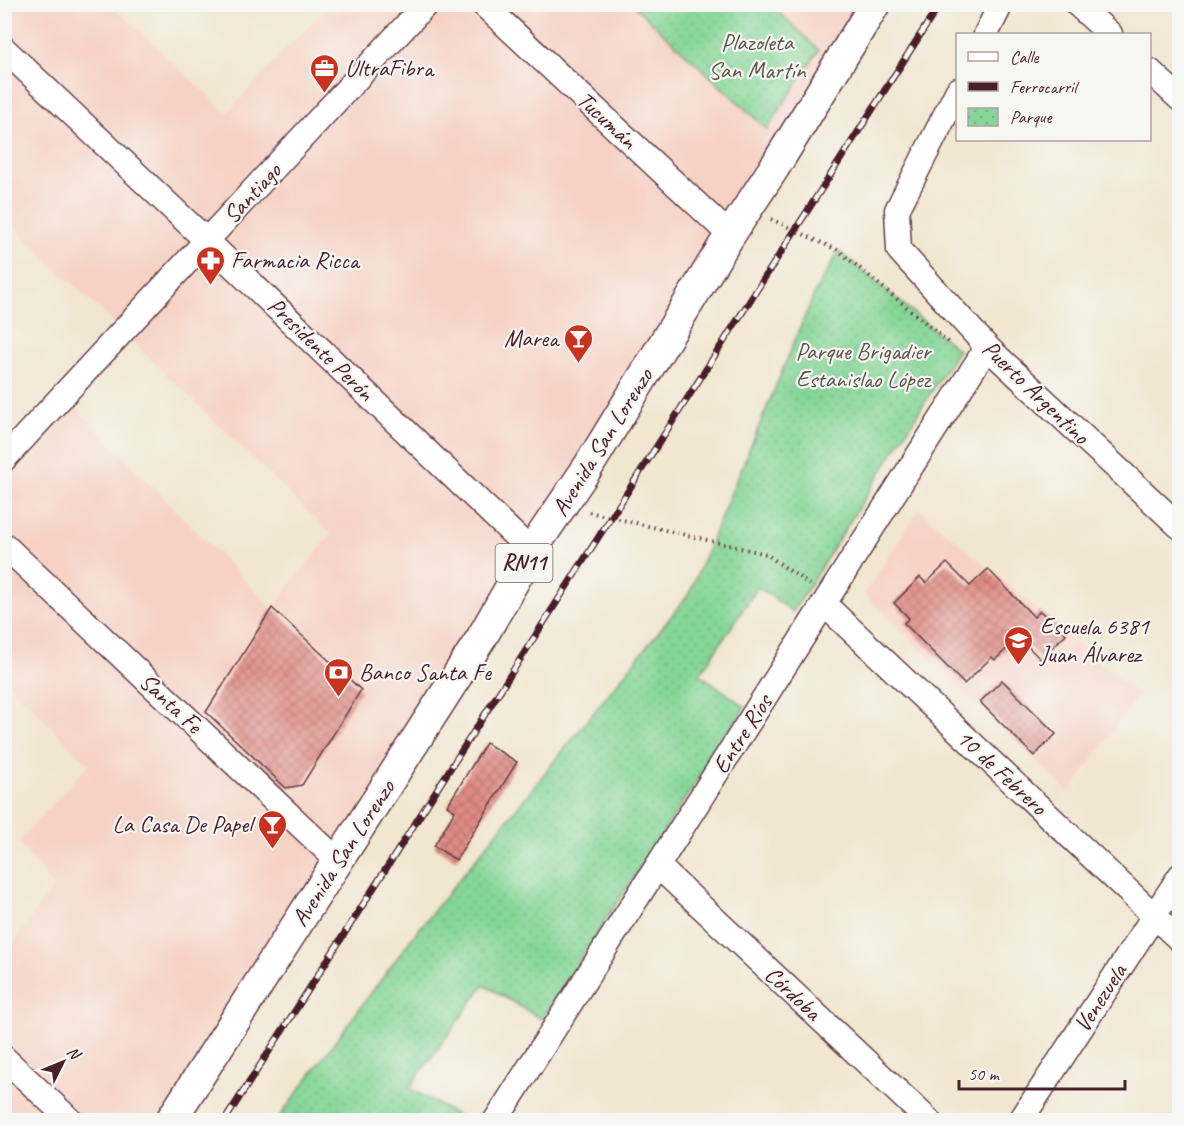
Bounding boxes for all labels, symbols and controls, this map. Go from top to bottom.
park label: Plazoleta San Martín [708,27,807,85]
legend [956,33,1151,141]
text: Calle [1010,46,1039,68]
office icon: UltraFibra [308,52,340,94]
place label: UltraFibra [345,53,435,83]
text: Ferrocarril [1010,76,1079,98]
street label: Tucumán [571,85,644,156]
text: Parque [1010,106,1052,128]
street label: Santiago [216,155,289,230]
pharmacy icon: Farmacia Ricca [194,244,226,286]
place label: Farmacia Ricca [231,245,361,275]
street label: Presidente Perón [261,291,381,408]
bar icon: Marea [563,322,595,364]
place label: Marea [504,323,560,353]
street label: Puerto Argentino [976,333,1097,452]
park label: Parque Brigadier Estanislao López [796,336,933,394]
street label: Avenida San Lorenzo [545,361,660,521]
road number: RN11 [496,544,552,582]
place label: Escuela 6381 Juan Álvarez [1039,611,1150,669]
school or university icon: Escuela 6381 Juan Álvarez [1003,624,1035,666]
bank icon: Banco Santa Fe [322,656,354,698]
place label: Banco Santa Fe [359,657,493,687]
street label: Santa Fe [133,666,210,741]
street label: Entre Ríos [706,687,780,779]
street label: 10 de Febrero [951,723,1055,822]
street label: Avenida San Lorenzo [285,773,402,932]
bar icon: La Casa De Papel [257,808,289,850]
place label: La Casa De Papel [112,809,256,839]
street label: Venezuela [1067,957,1134,1038]
street label: Córdoba [758,959,829,1028]
north arrow [33,1032,93,1092]
text: N [63,1042,86,1065]
scale bar [959,1053,1126,1091]
text: 50 m [968,1063,1001,1085]

